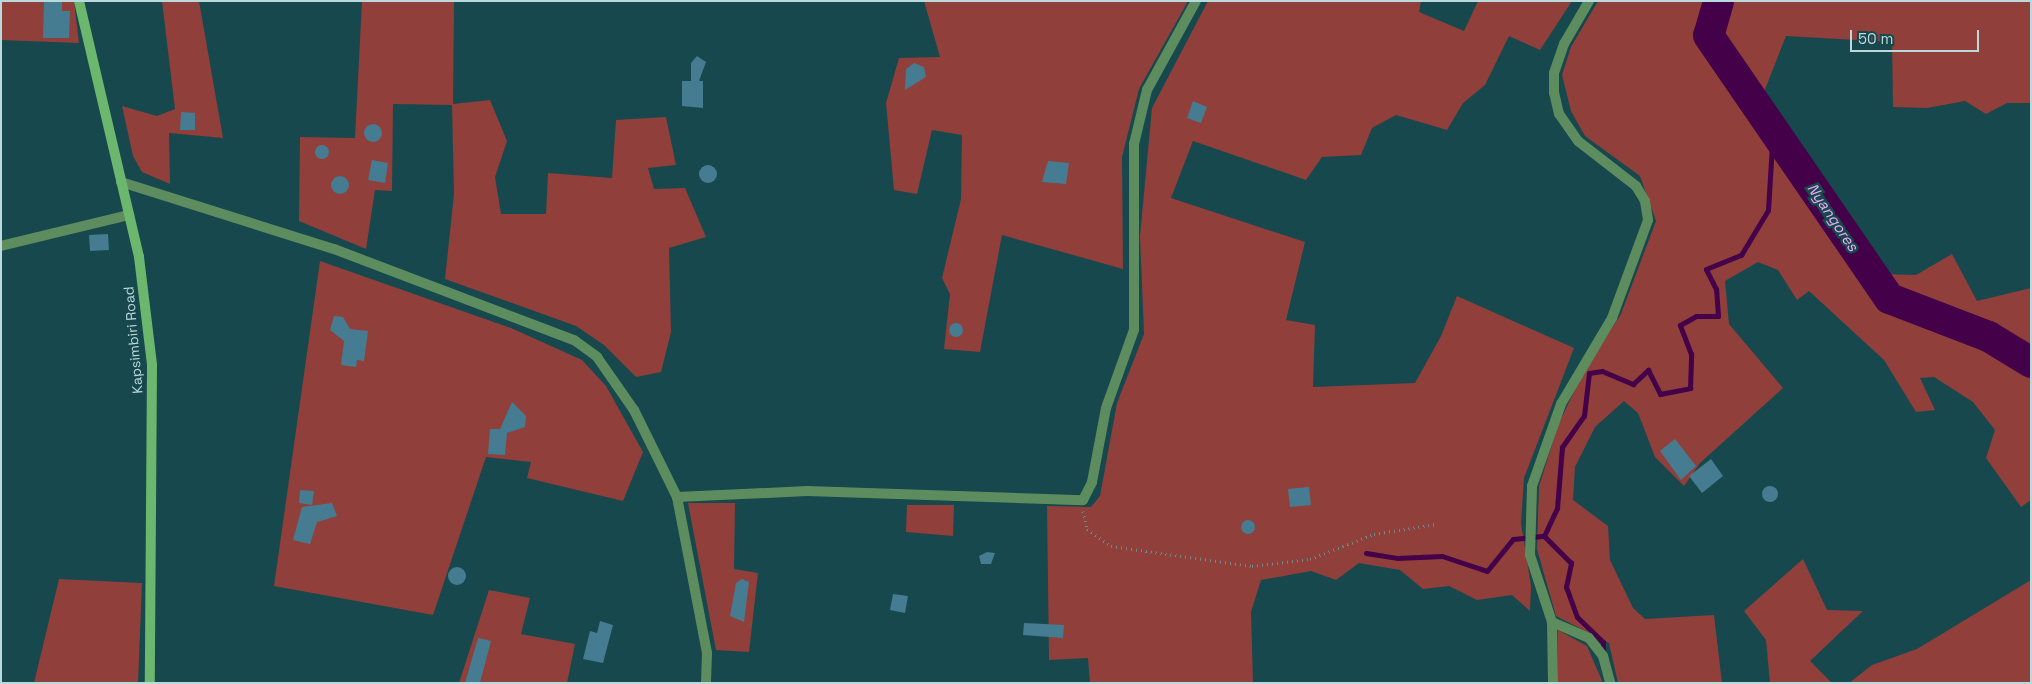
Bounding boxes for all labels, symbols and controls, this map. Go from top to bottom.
scale bar [1852,20,1981,52]
text: 50 m [1858,29,1893,48]
water label: Nyangores [1804,180,1862,254]
street label: Kapsimbiri Road [120,286,146,394]

